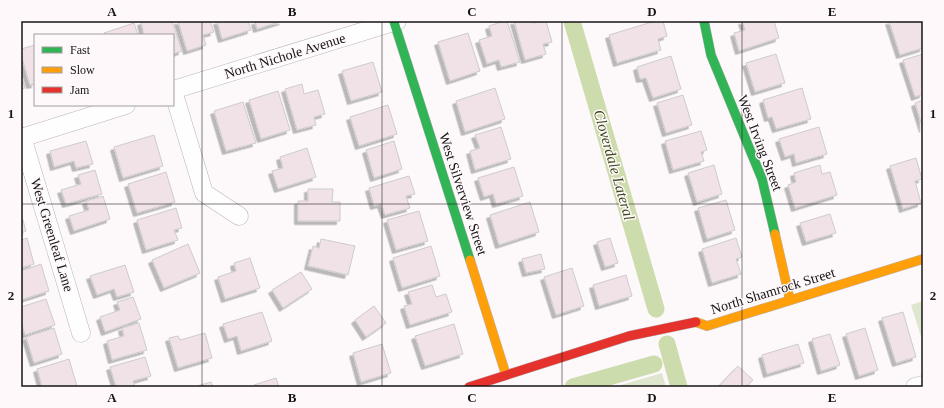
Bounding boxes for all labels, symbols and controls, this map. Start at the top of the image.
text: A [107,4,117,19]
text: B [288,4,297,19]
text: C [467,4,477,19]
text: D [647,4,657,19]
text: E [828,4,836,19]
street label: North Nichole Avenue [223,30,347,82]
legend [34,34,174,106]
text: Fast [70,43,91,57]
text: Slow [70,63,95,77]
text: Jam [70,83,90,97]
street label: West Irving Street [735,93,785,193]
text: 1 [8,106,14,121]
text: 1 [930,106,936,121]
water label: Cloverdale Lateral [591,108,637,222]
street label: West Silverview Street [436,131,490,257]
street label: West Greenleaf Lane [28,176,76,294]
street label: North Shamrock Street [709,265,837,317]
text: 2 [8,288,14,303]
text: 2 [930,288,936,303]
text: A [107,390,117,405]
text: B [288,390,297,405]
text: C [467,390,477,405]
text: D [647,390,657,405]
text: E [828,390,836,405]

